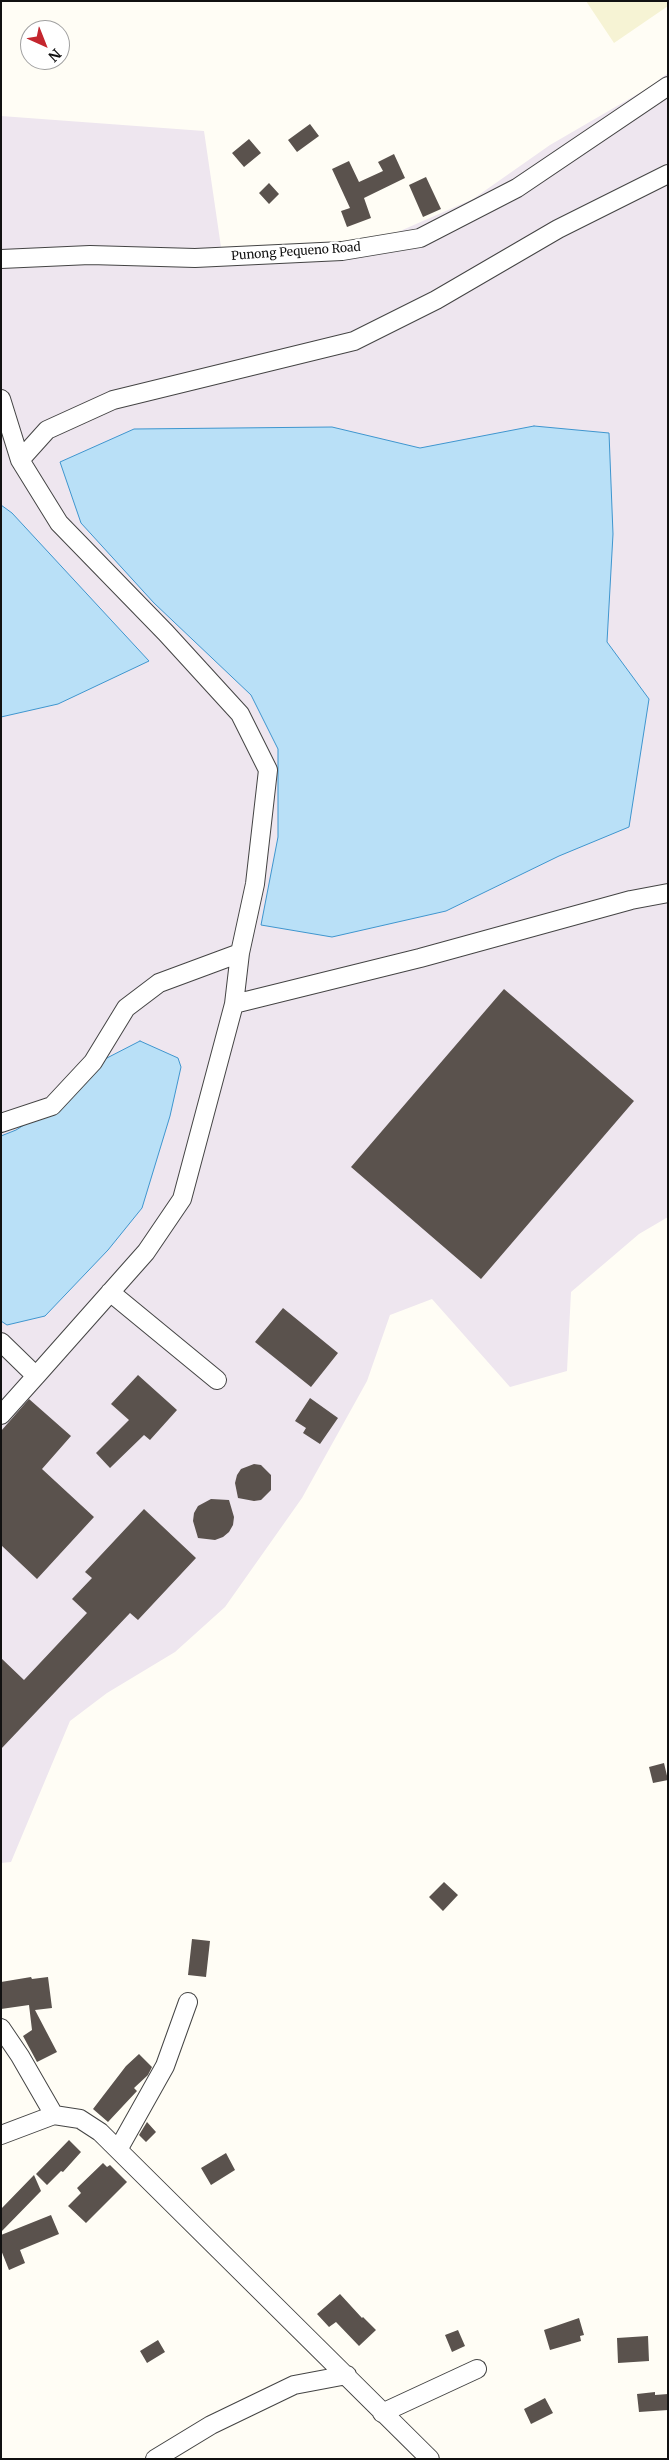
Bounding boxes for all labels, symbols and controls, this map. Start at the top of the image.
north arrow [20,20,70,70]
text: N [44,45,65,65]
street label: Punong Pequeno Road [231,240,361,264]

